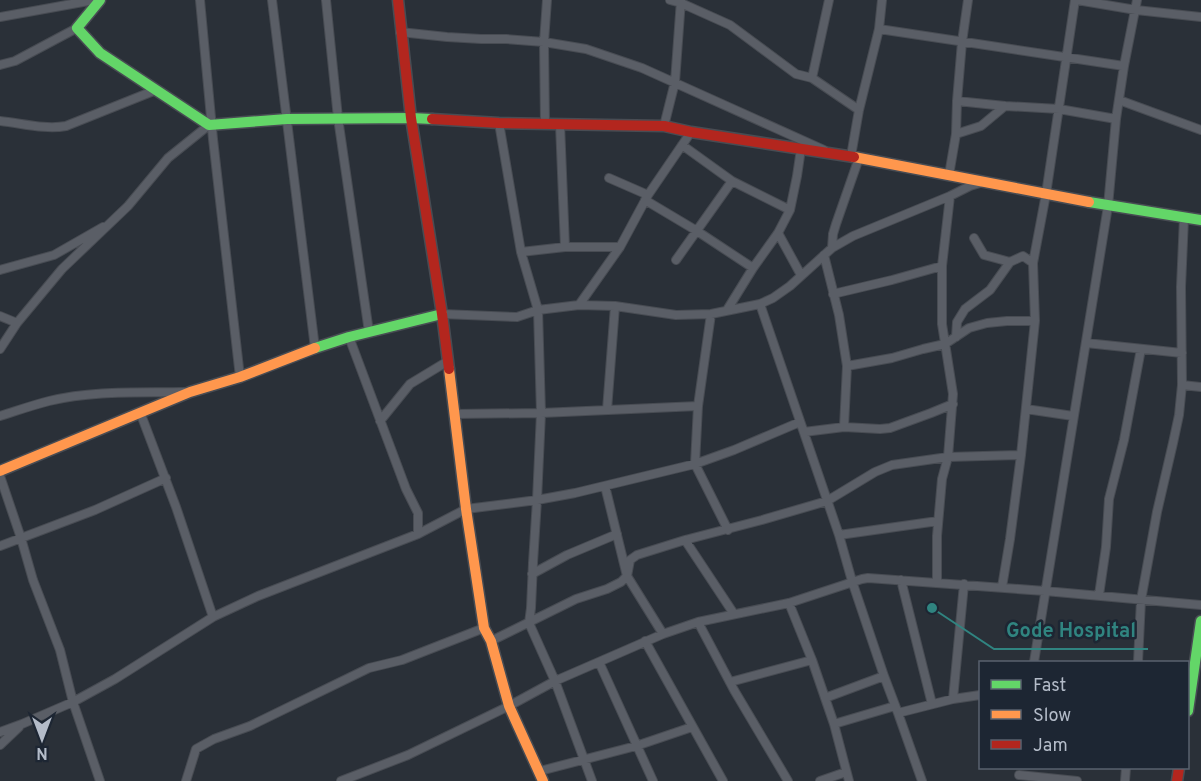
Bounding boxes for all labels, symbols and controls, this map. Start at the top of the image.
callout: Gode Hospital [994,611,1148,649]
text: Gode Hospital [1006,619,1136,645]
legend [979,661,1189,769]
text: Fast [1033,675,1066,698]
text: Slow [1033,705,1071,728]
north arrow [12,709,72,769]
text: Jam [1033,735,1068,758]
text: N [36,742,48,762]

